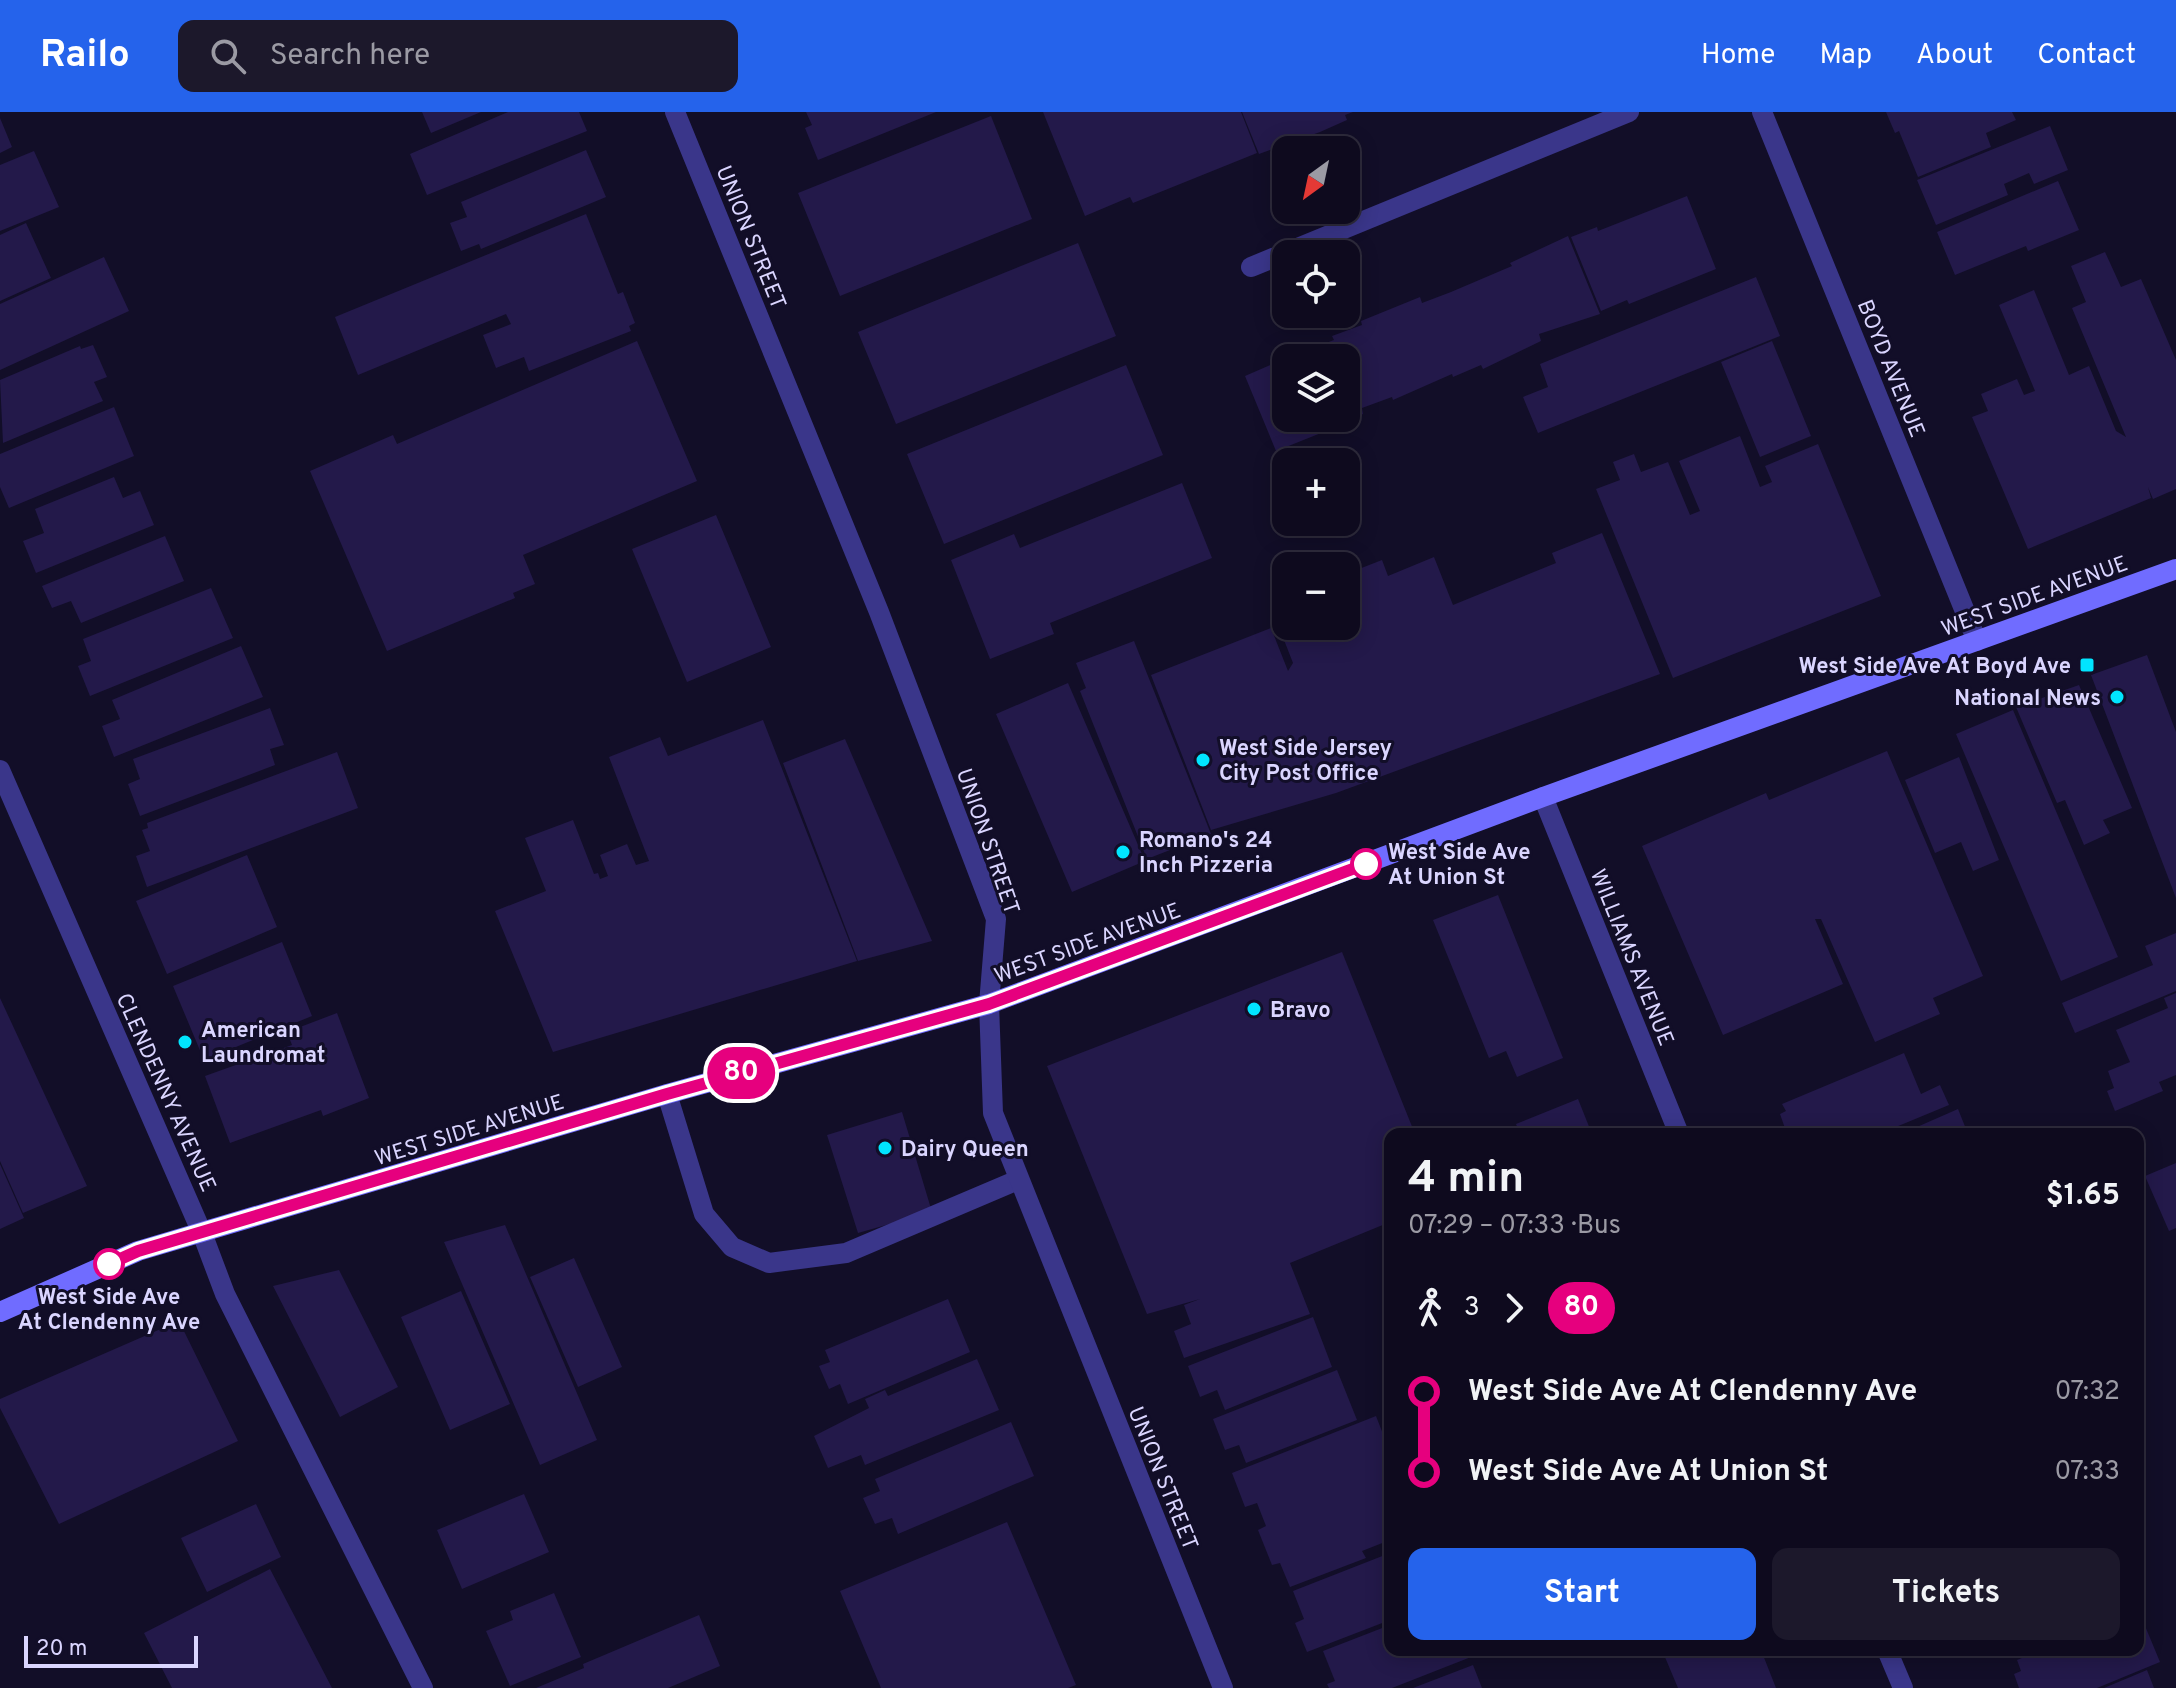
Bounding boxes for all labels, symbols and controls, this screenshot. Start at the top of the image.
search box [178,20,738,92]
text: Railo [40,32,130,81]
icon: search [206,34,250,78]
text: Search here [270,38,430,75]
text: Home [1701,38,1775,74]
text: Map [1819,38,1872,74]
text: About [1916,38,1993,74]
text: Contact [2037,38,2136,74]
north arrow [1272,136,1360,224]
map controls [1272,136,1360,640]
street label: UNION STREET [709,162,791,314]
button: locate [1272,240,1360,328]
street label: BOYD AVENUE [1850,296,1930,442]
button: layers [1272,344,1360,432]
button: + [1272,448,1360,536]
street label: WEST SIDE AVENUE [1938,551,2132,644]
button: − [1272,552,1360,640]
place label: West Side Ave At Boyd Ave [1799,654,2071,681]
marker: West Side Ave At Boyd Ave [2078,656,2096,674]
place label: National News [1954,686,2101,713]
marker: National News [2108,688,2126,706]
place label: West Side Jersey City Post Office [1219,736,1392,788]
marker: West Side Jersey City Post Office [1194,751,1212,769]
street label: UNION STREET [949,765,1024,918]
place label: Romano's 24 Inch Pizzeria [1139,828,1273,880]
place label: West Side Ave At Union St [1388,840,1530,892]
marker: Romano's 24 Inch Pizzeria [1114,843,1132,861]
marker: West Side Ave At Union St [1351,849,1381,879]
street label: WILLIAMS AVENUE [1583,866,1678,1050]
street label: WEST SIDE AVENUE [991,898,1185,991]
street label: CLENDENNY AVENUE [109,989,221,1197]
place label: Bravo [1270,998,1331,1025]
marker: Bravo [1245,1000,1263,1018]
place label: American Laundromat [201,1018,325,1070]
marker: American Laundromat [176,1033,194,1051]
line badge: 80 [705,1047,777,1099]
text: 80 [723,1055,759,1091]
street label: WEST SIDE AVENUE [372,1090,568,1173]
place label: Dairy Queen [901,1137,1029,1164]
marker: Dairy Queen [876,1139,894,1157]
text: 4 min [1408,1152,1524,1208]
text: $1.65 [2046,1178,2120,1215]
text: 07:29 – 07:33 · Bus [1408,1210,1621,1243]
marker: West Side Ave At Clendenny Ave [94,1249,124,1279]
place label: West Side Ave At Clendenny Ave [18,1285,200,1337]
icon: walk [1408,1286,1452,1330]
icon: forward [1492,1286,1536,1330]
text: 80 [1564,1290,1599,1326]
text: 3 [1464,1292,1480,1325]
text: West Side Ave At Clendenny Ave [1468,1374,1917,1411]
text: 07:32 [2055,1376,2120,1409]
street label: UNION STREET [1121,1403,1203,1555]
text: West Side Ave At Union St [1468,1454,1828,1491]
text: 07:33 [2054,1456,2120,1489]
button: Start [1408,1548,1756,1640]
button: Tickets [1772,1548,2120,1640]
scale bar [24,1632,198,1668]
text: 20 m [36,1636,87,1663]

